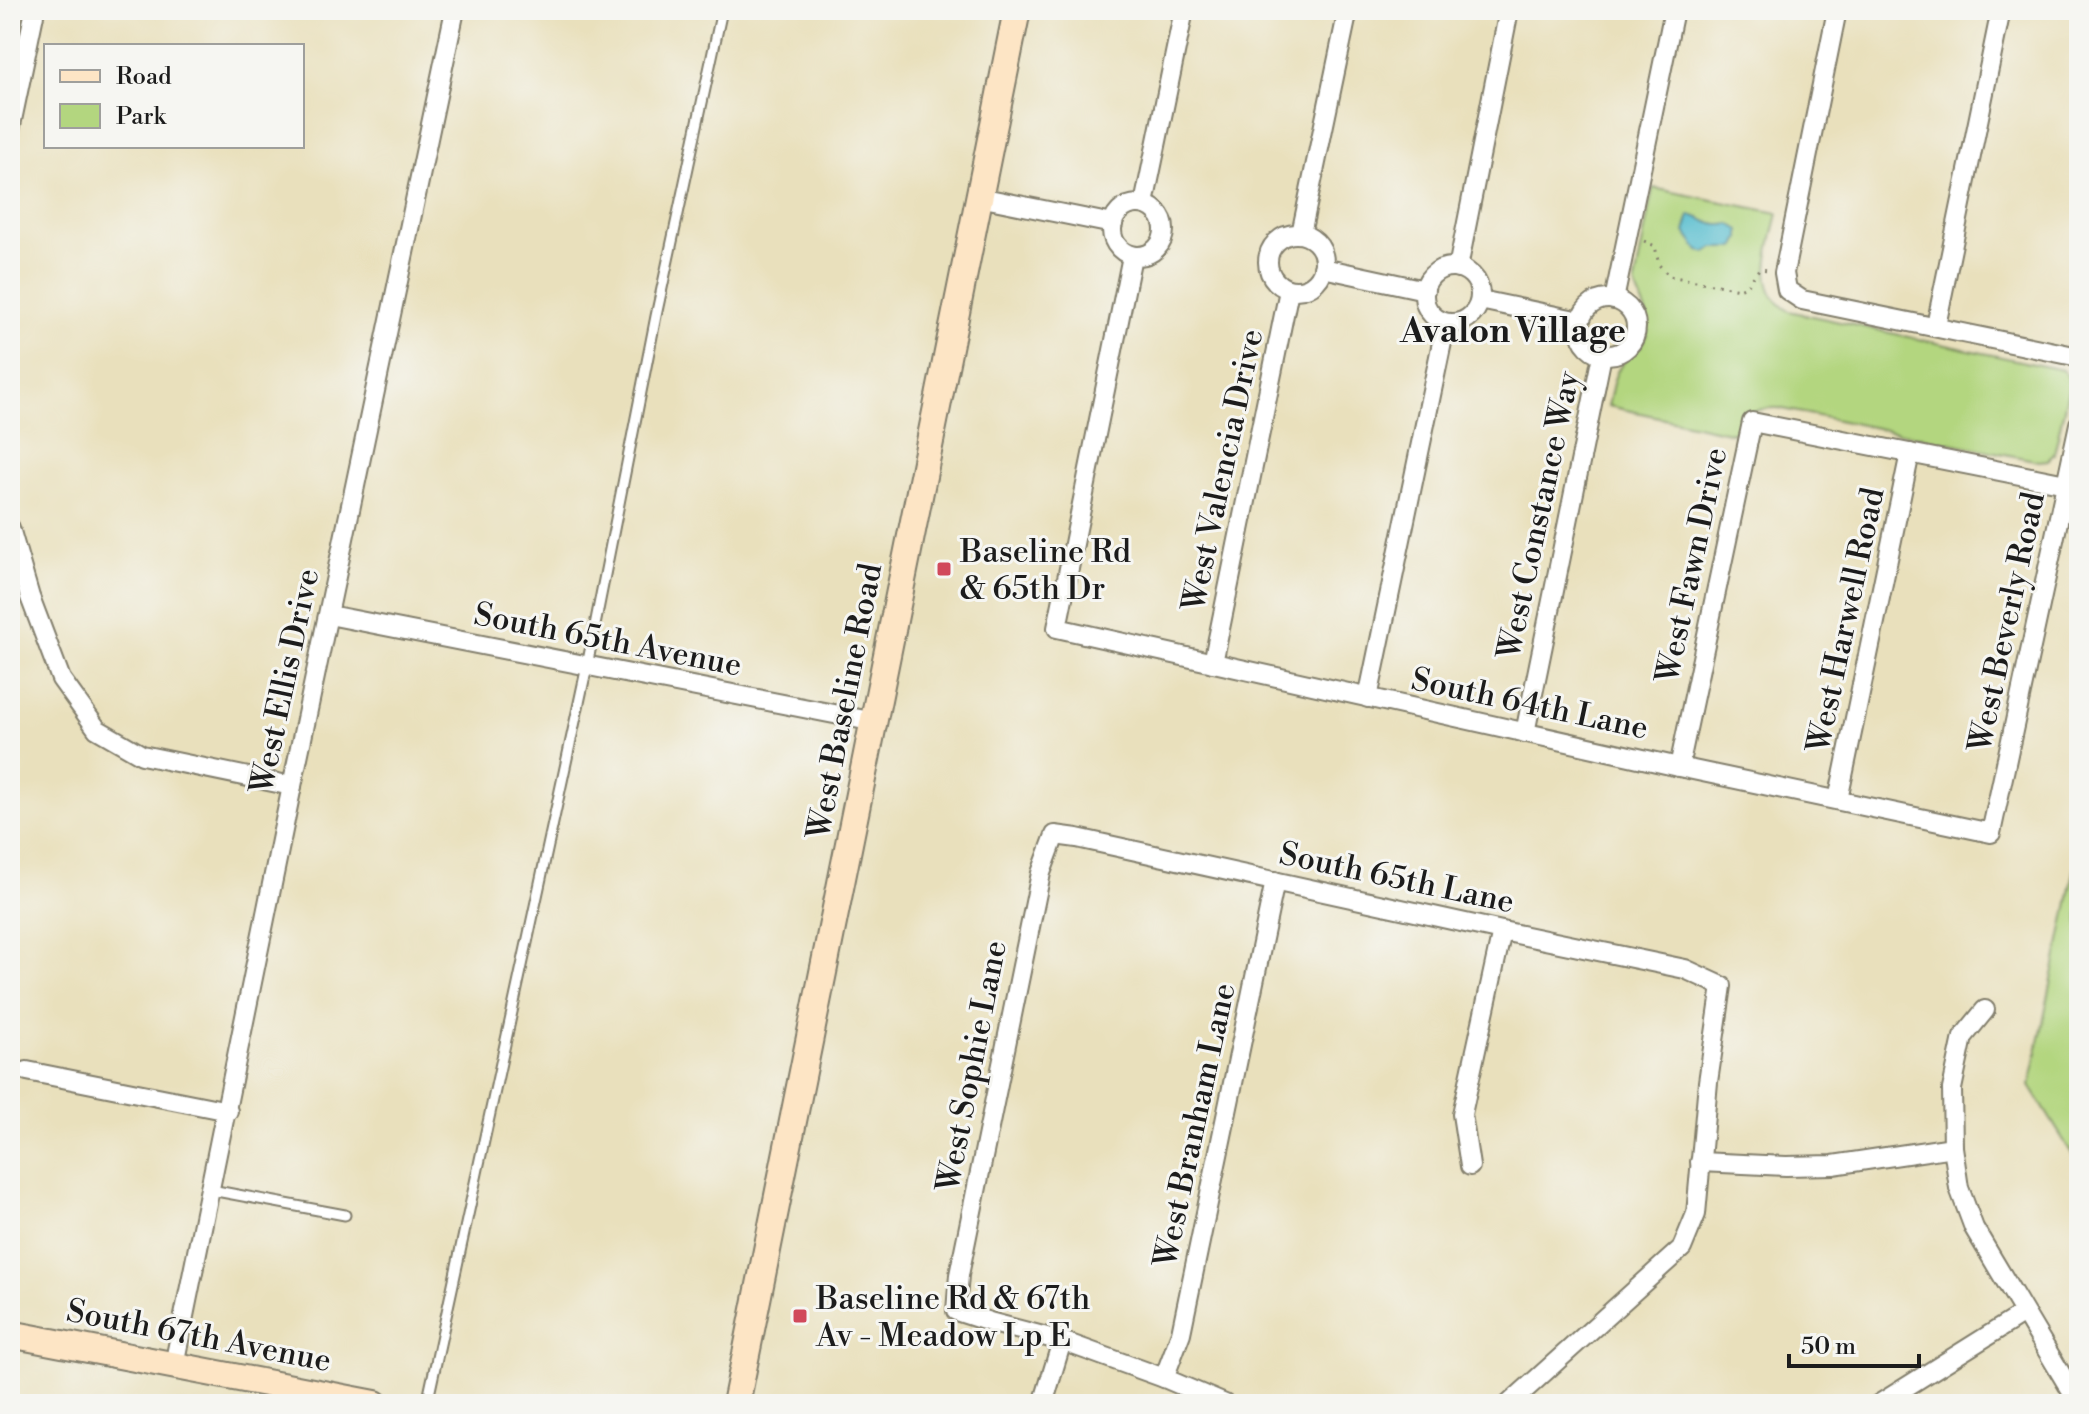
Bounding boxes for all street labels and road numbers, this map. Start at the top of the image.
street label: West Valencia Drive [1173,326,1272,616]
street label: West Constance Way [1489,367,1589,664]
street label: West Fawn Drive [1647,444,1736,687]
street label: West Harwell Road [1798,484,1894,757]
street label: West Beverly Road [1960,489,2054,757]
street label: West Baseline Road [798,560,891,844]
street label: West Ellis Drive [241,565,328,798]
street label: South 65th Avenue [471,594,745,686]
street label: South 64th Lane [1408,659,1652,749]
street label: South 65th Lane [1276,834,1518,922]
street label: West Sophie Lane [928,937,1016,1196]
street label: West Branham Lane [1145,980,1245,1272]
street label: South 67th Avenue [63,1291,335,1381]

